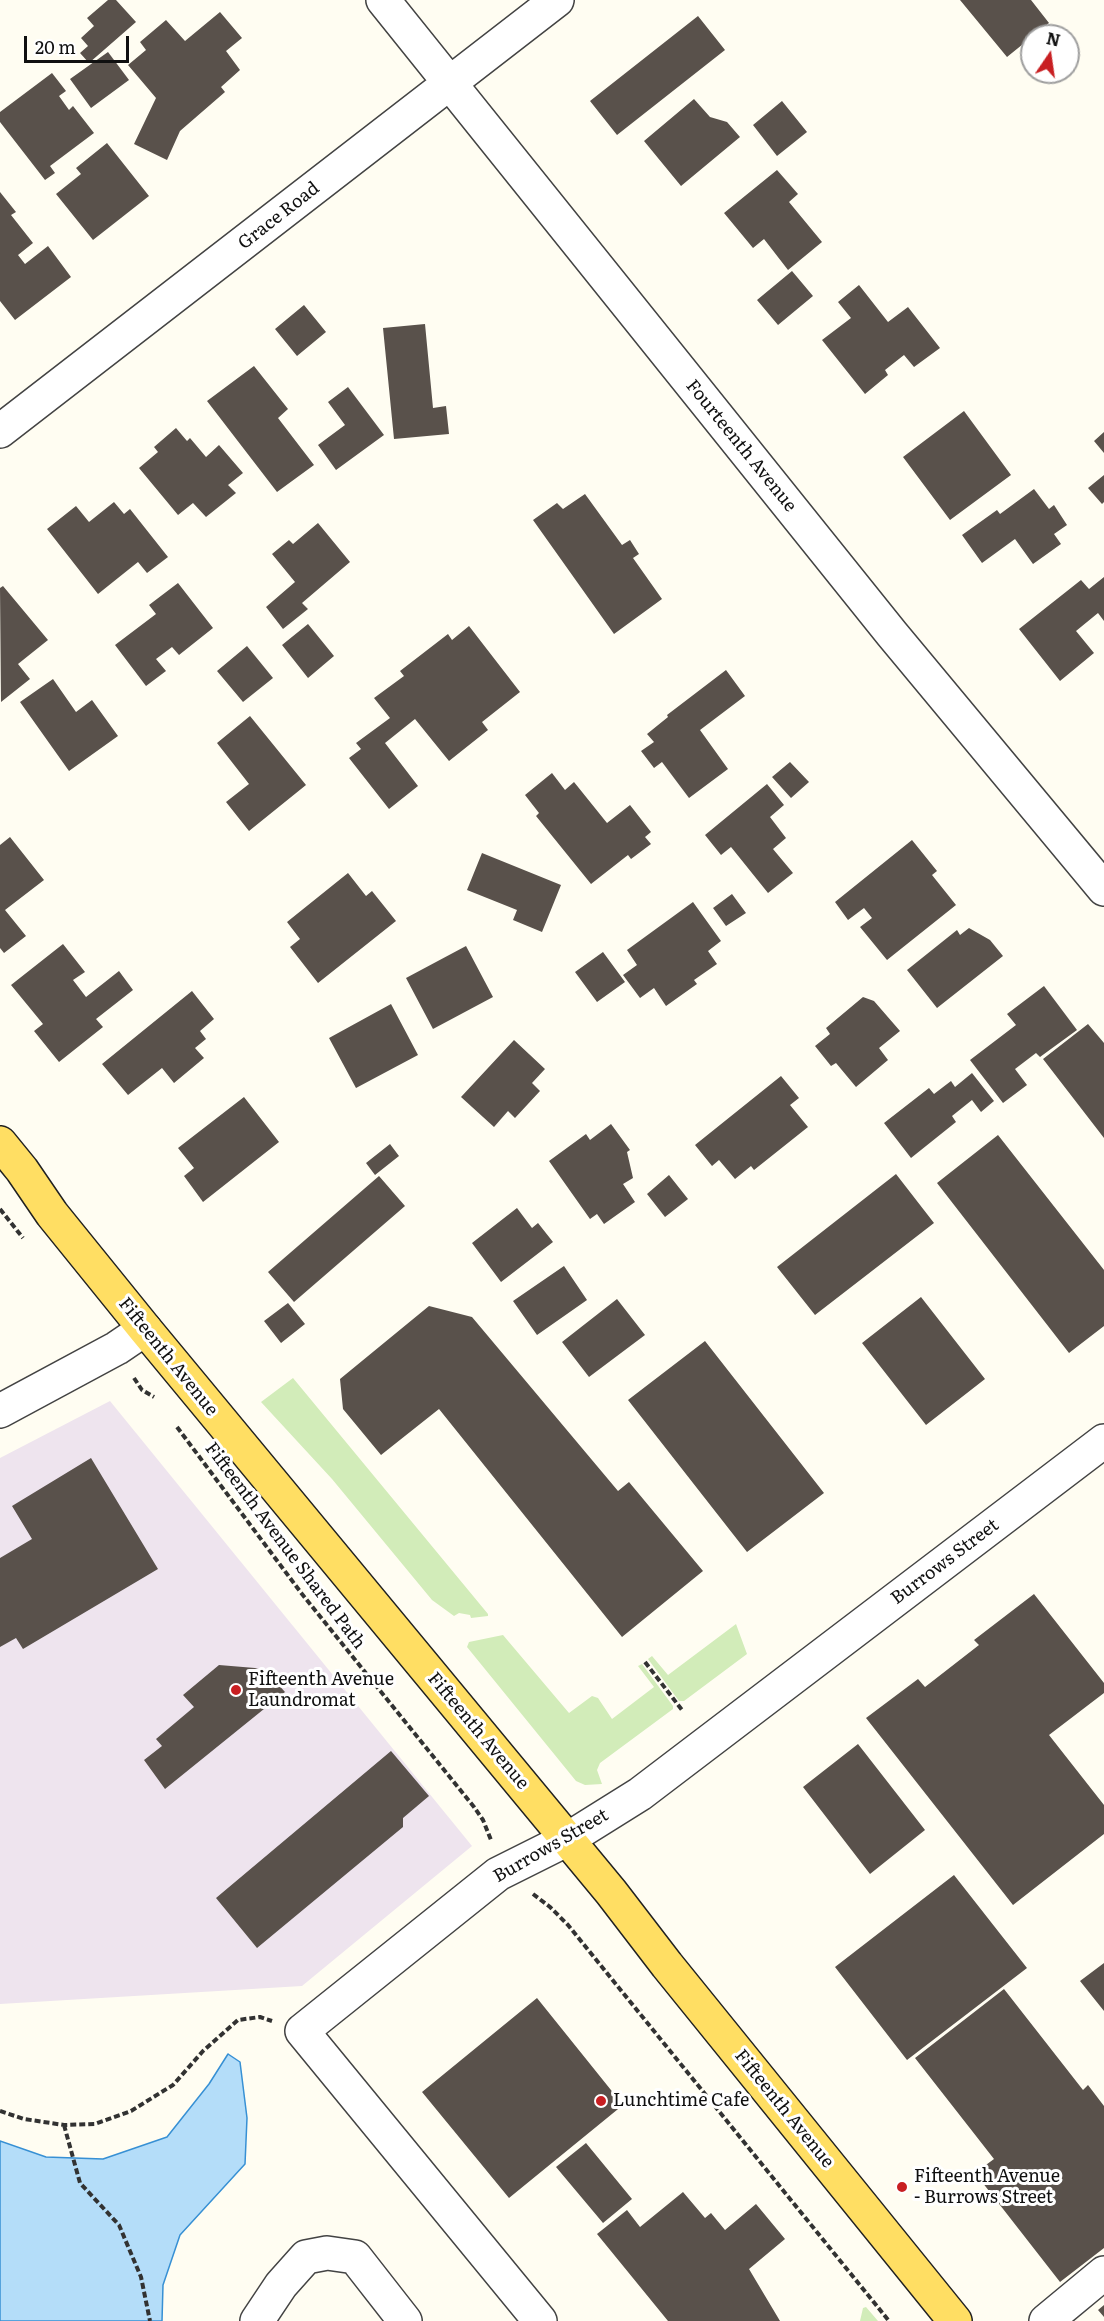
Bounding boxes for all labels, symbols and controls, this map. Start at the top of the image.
scale bar [27,24,132,62]
north arrow [1020,24,1080,84]
text: N [1044,25,1063,52]
text: 20 m [35,33,76,60]
street label: Grace Road [234,178,324,254]
street label: Fourteenth Avenue [681,376,801,516]
street label: Fifteenth Avenue [114,1293,222,1421]
street label: Fifteenth Avenue Shared Path [200,1438,370,1654]
street label: Burrows Street [887,1515,1003,1609]
street label: Fifteenth Avenue [423,1668,533,1794]
place label: Fifteenth Avenue Laundromat [248,1669,394,1712]
marker: Fifteenth Avenue Laundromat [229,1683,243,1697]
street label: Burrows Street [490,1804,612,1888]
street label: Fifteenth Avenue [730,2045,838,2173]
place label: Lunchtime Cafe [613,2090,749,2112]
marker: Lunchtime Cafe [594,2094,608,2108]
place label: Fifteenth Avenue - Burrows Street [914,2166,1060,2208]
marker: Fifteenth Avenue - Burrows Street [895,2180,909,2194]

